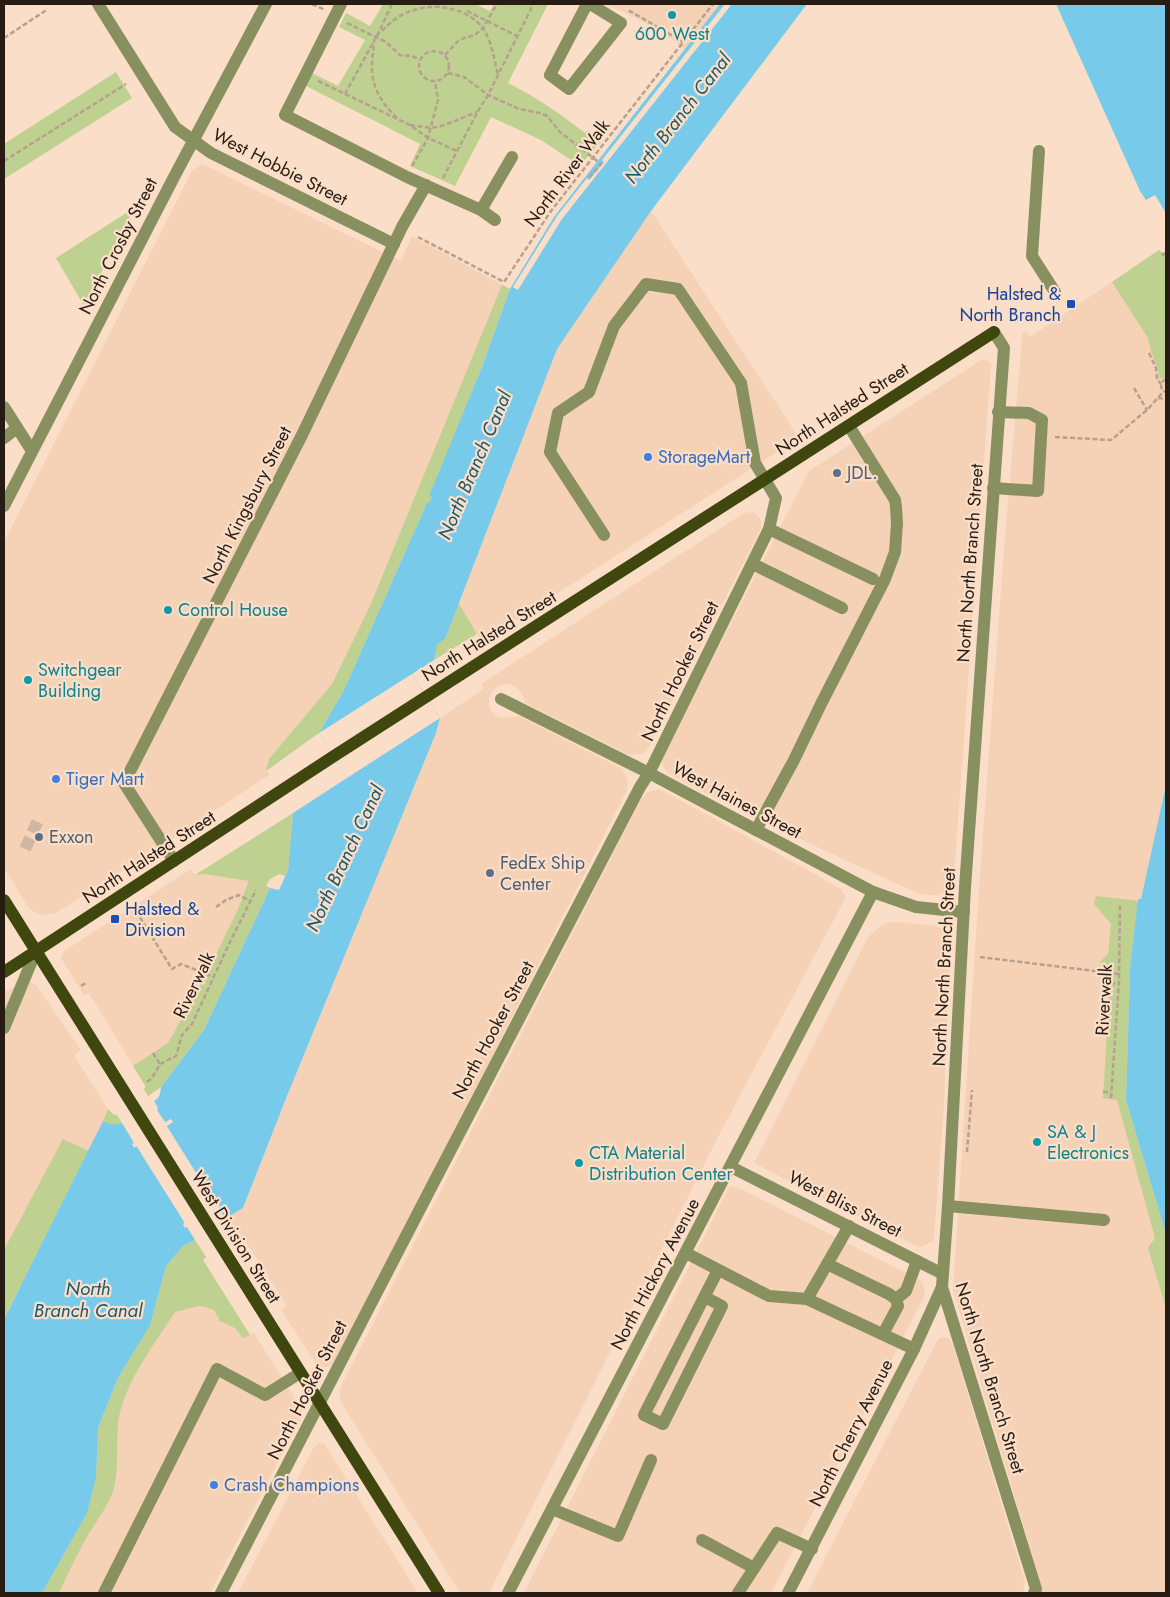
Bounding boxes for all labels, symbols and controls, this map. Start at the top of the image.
marker: 600 West [666,9,678,21]
place label: 600 West [635,21,710,47]
water label: North Branch Canal [618,47,737,189]
street label: North River Walk [518,114,616,232]
street label: West Hobbie Street [208,122,353,213]
street label: North Crosby Street [72,172,164,319]
place label: Halsted & North Branch [959,281,1061,328]
marker: Halsted & North Branch [1065,298,1077,310]
street label: North Halsted Street [770,356,914,462]
water label: North Branch Canal [431,386,518,544]
street label: North Kingsbury Street [196,421,298,588]
place label: StorageMart [658,444,751,470]
marker: StorageMart [642,451,654,463]
place label: JDL. [845,460,878,486]
street label: North North Branch Street [950,462,990,663]
marker: JDL. [831,467,843,479]
street label: North Halsted Street [417,584,562,688]
street label: North Hooker Street [635,596,726,745]
place label: Control House [178,597,288,623]
marker: Control House [162,604,174,616]
place label: Switchgear Building [38,657,122,704]
marker: Switchgear Building [22,674,34,686]
street label: West Haines Street [668,755,807,845]
place label: Tiger Mart [66,766,145,792]
marker: Tiger Mart [50,773,62,785]
water label: North Branch Canal [299,780,391,936]
street label: North Halsted Street [77,804,221,910]
place label: Exxon [49,824,94,850]
marker: Exxon [33,831,45,843]
place label: FedEx Ship Center [500,850,585,897]
street label: North North Branch Street [926,866,962,1067]
marker: FedEx Ship Center [484,867,496,879]
place label: Halsted & Division [125,896,199,943]
marker: Halsted & Division [109,913,121,925]
street label: Riverwalk [167,947,221,1023]
street label: North Hooker Street [446,956,541,1104]
street label: Riverwalk [1089,964,1119,1036]
place label: SA & J Electronics [1047,1119,1129,1166]
marker: SA & J Electronics [1031,1136,1043,1148]
place label: CTA Material Distribution Center [589,1140,733,1187]
marker: CTA Material Distribution Center [573,1157,585,1169]
street label: West Bliss Street [784,1164,907,1244]
street label: West Division Street [185,1166,288,1309]
street label: North Hickory Avenue [604,1193,706,1355]
water label: North Branch Canal [34,1275,143,1324]
street label: North North Branch Street [948,1279,1032,1478]
street label: North Hooker Street [261,1315,354,1464]
street label: North Cherry Avenue [803,1355,899,1511]
place label: Crash Champions [224,1472,359,1498]
marker: Crash Champions [208,1479,220,1491]

